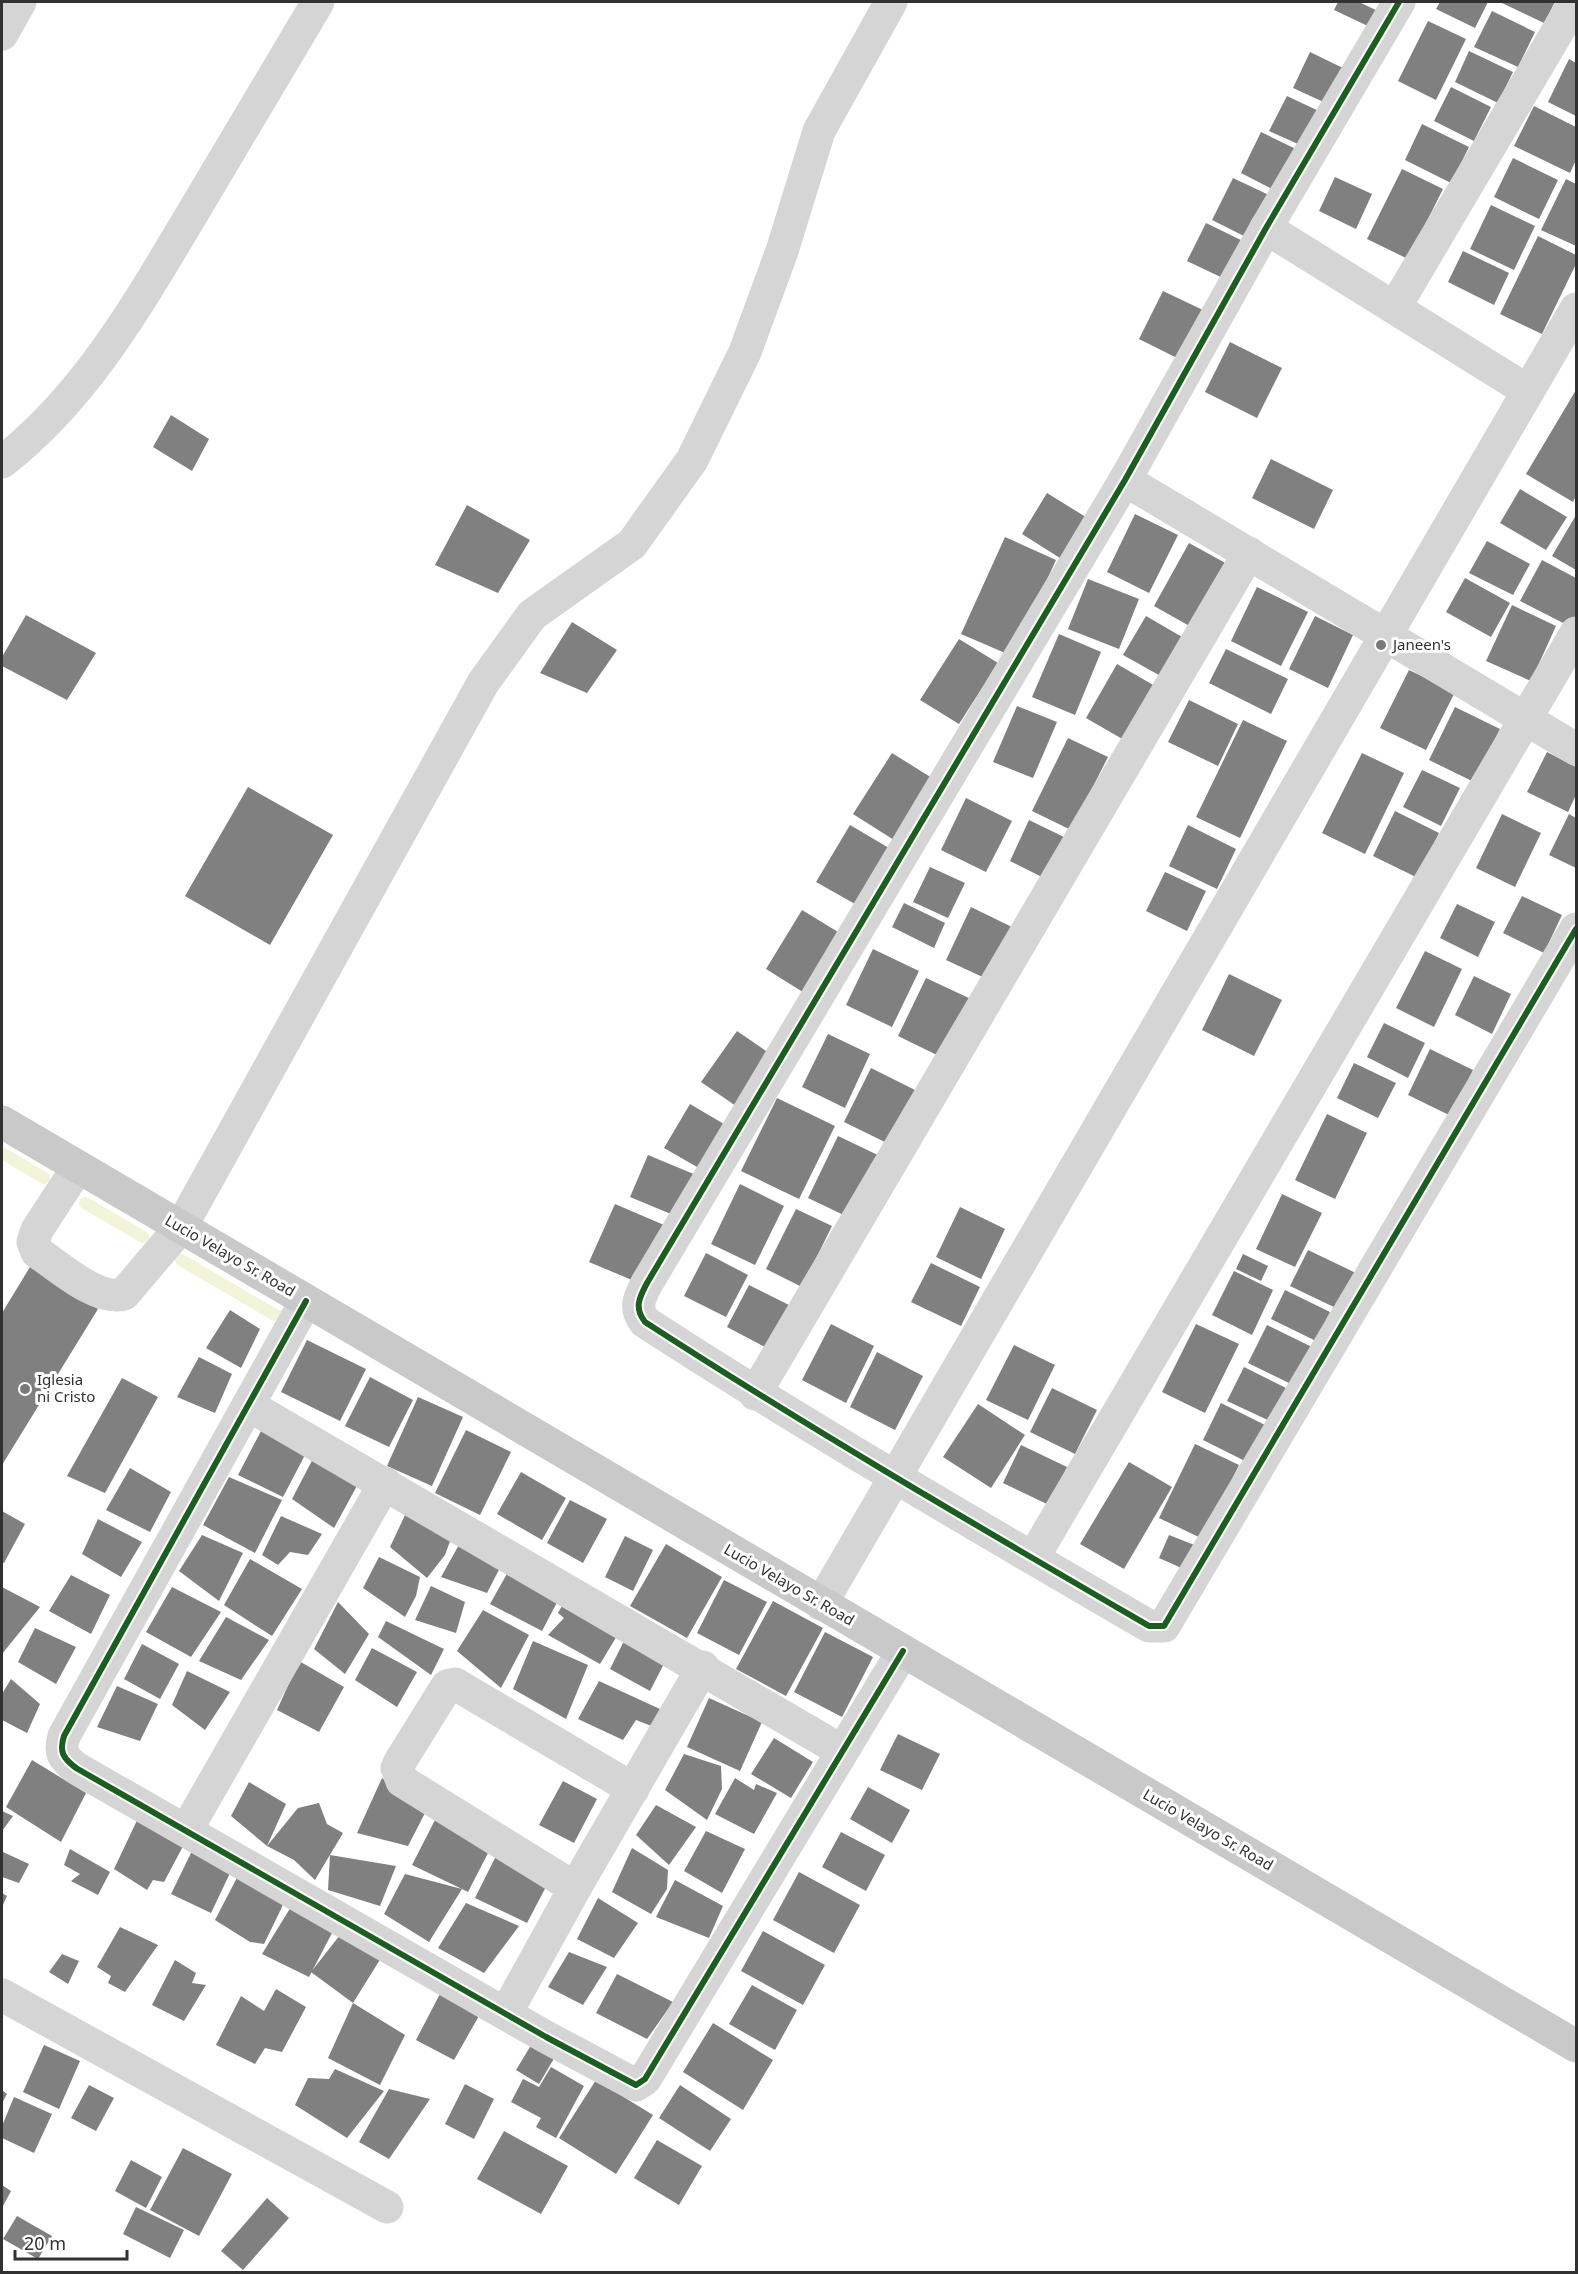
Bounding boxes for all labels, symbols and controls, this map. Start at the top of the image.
place label: Janeen's [1391,634,1451,654]
marker: Janeen's [1374,638,1388,652]
street label: Lucio Velayo Sr. Road [162,1210,299,1301]
place label: Iglesia ni Cristo [37,1369,95,1406]
marker: Iglesia ni Cristo [18,1382,32,1396]
street label: Lucio Velayo Sr. Road [721,1539,858,1630]
street label: Lucio Velayo Sr. Road [1140,1784,1277,1875]
scale bar [15,2223,128,2261]
text: 20 m [24,2231,66,2255]

